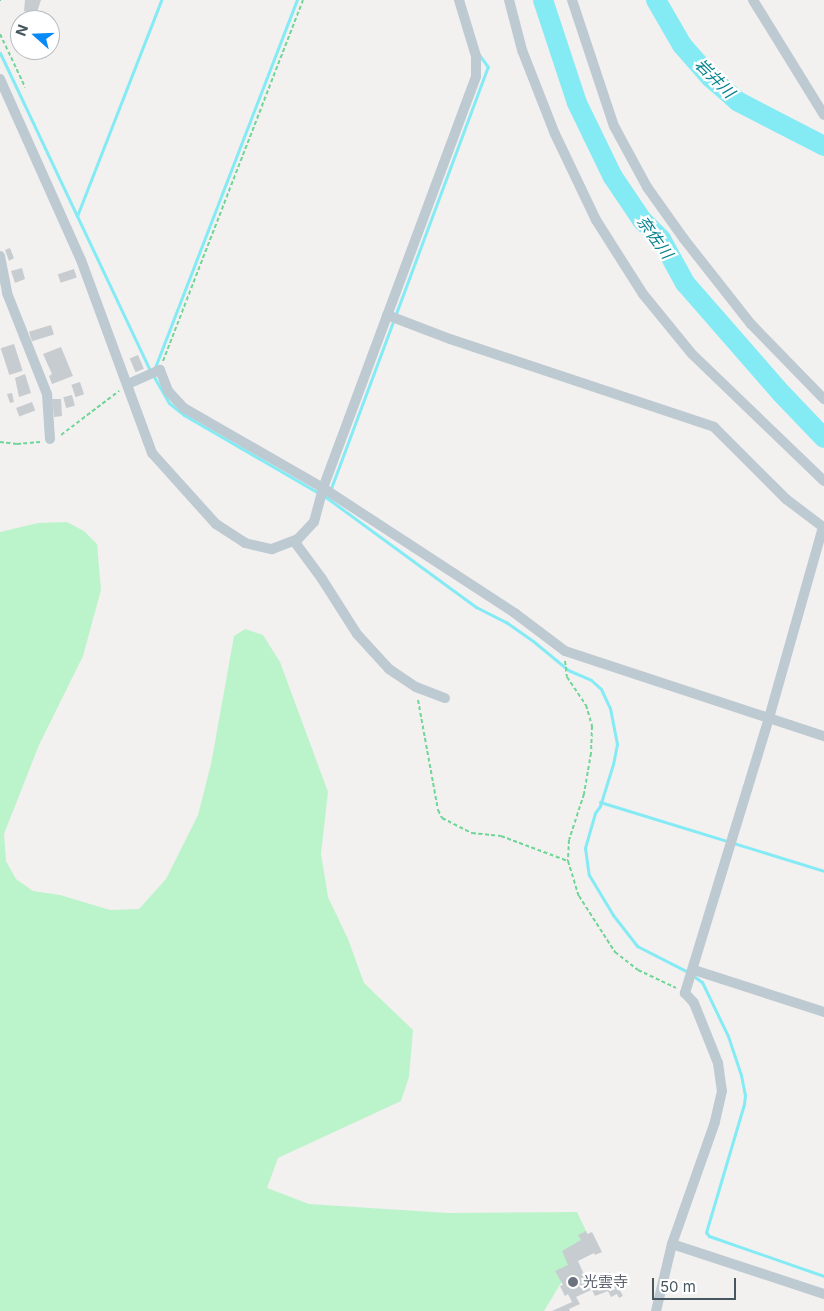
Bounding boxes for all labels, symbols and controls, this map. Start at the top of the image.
north arrow [10,10,60,60]
text: N [12,22,31,38]
water label: 岩井川 [691,54,739,102]
water label: 奈佐川 [633,212,677,262]
scale bar [654,1268,738,1300]
place label: 光雲寺 [583,1273,628,1291]
marker: 光雲寺 [567,1276,579,1288]
text: 50 m [660,1277,696,1296]

